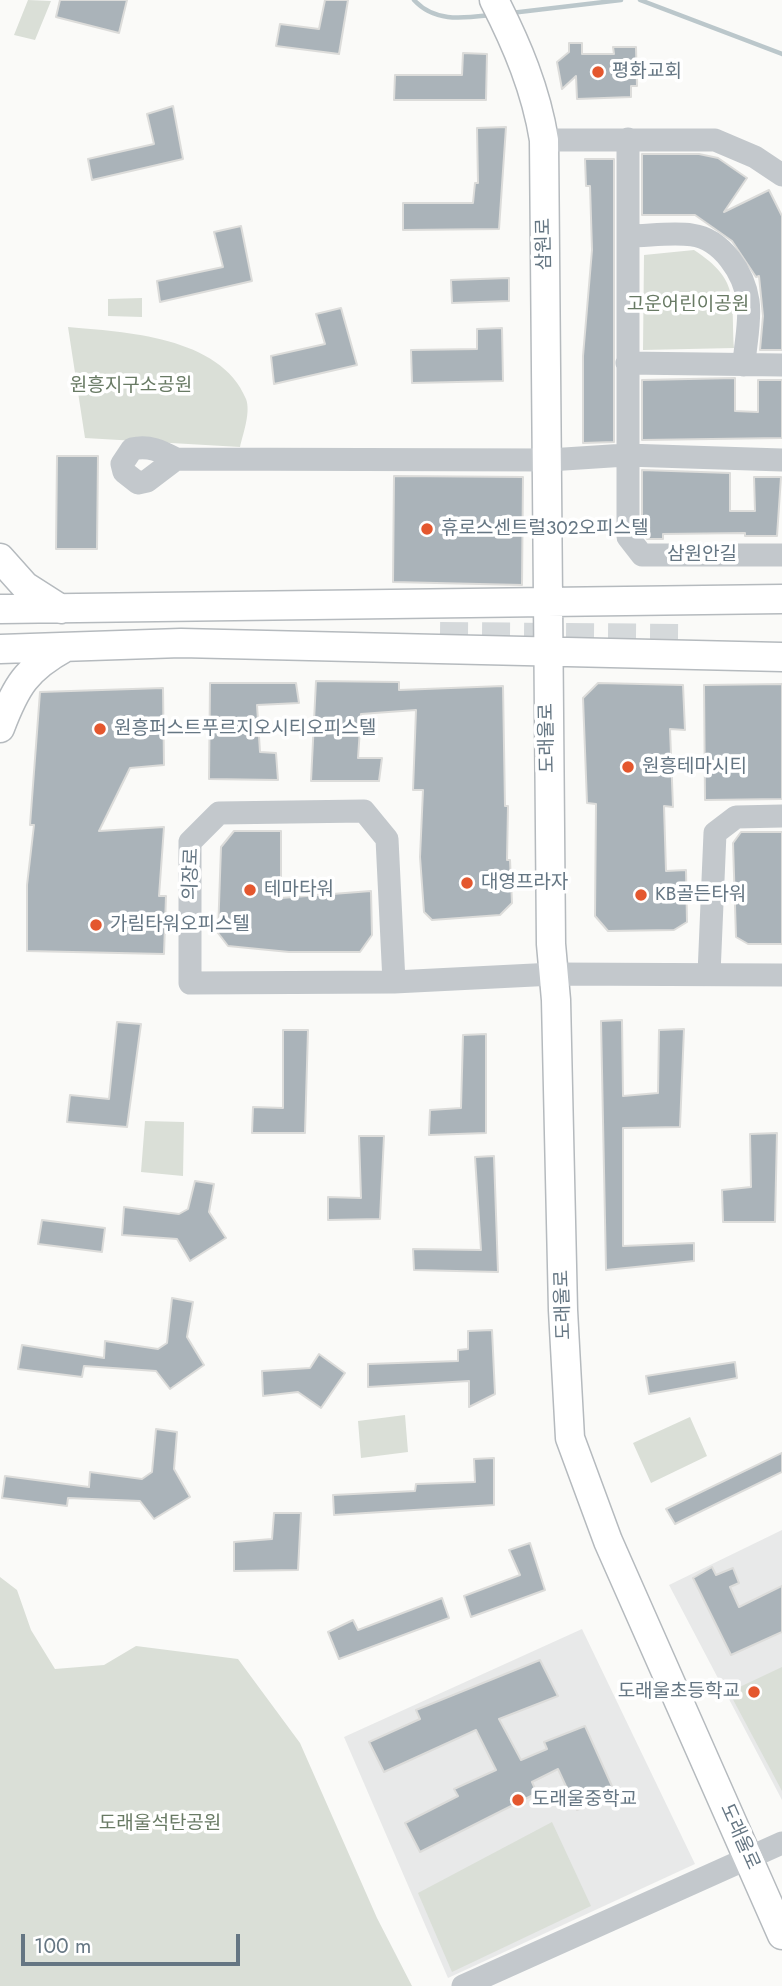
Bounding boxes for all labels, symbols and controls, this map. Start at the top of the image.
place label: 평화교회 [612,61,682,83]
marker: 평화교회 [590,64,606,80]
street label: 삼원로 [533,218,557,270]
park label: 고운어린이공원 [627,294,749,316]
park label: 원흥지구소공원 [70,375,192,397]
place label: 휴로스센트럴302오피스텔 [441,518,648,540]
marker: 휴로스센트럴302오피스텔 [419,521,435,537]
street label: 삼원안길 [667,544,737,566]
street label: 도래울로 [536,703,560,773]
place label: 원흥퍼스트푸르지오시티오피스텔 [114,718,376,740]
marker: 원흥퍼스트푸르지오시티오피스텔 [92,721,108,737]
place label: 원흥테마시티 [642,756,747,778]
marker: 원흥테마시티 [620,759,636,775]
street label: 의장로 [180,847,204,901]
place label: 대영프라자 [481,872,568,894]
marker: 대영프라자 [459,875,475,891]
place label: 테마타워 [264,879,334,901]
marker: 테마타워 [242,882,258,898]
place label: KB골든타워 [655,884,746,906]
marker: KB골든타워 [633,887,649,903]
place label: 가림타워오피스텔 [110,914,250,936]
marker: 가림타워오피스텔 [88,917,104,933]
street label: 도래울로 [551,1270,577,1340]
place label: 도래울초등학교 [618,1681,740,1703]
marker: 도래울초등학교 [746,1684,762,1700]
place label: 도래울중학교 [532,1789,637,1811]
marker: 도래울중학교 [510,1792,526,1808]
street label: 도래울로 [714,1800,764,1874]
park label: 도래울석탄공원 [99,1813,221,1835]
scale bar [24,1920,243,1964]
text: 100 m [34,1931,91,1961]

